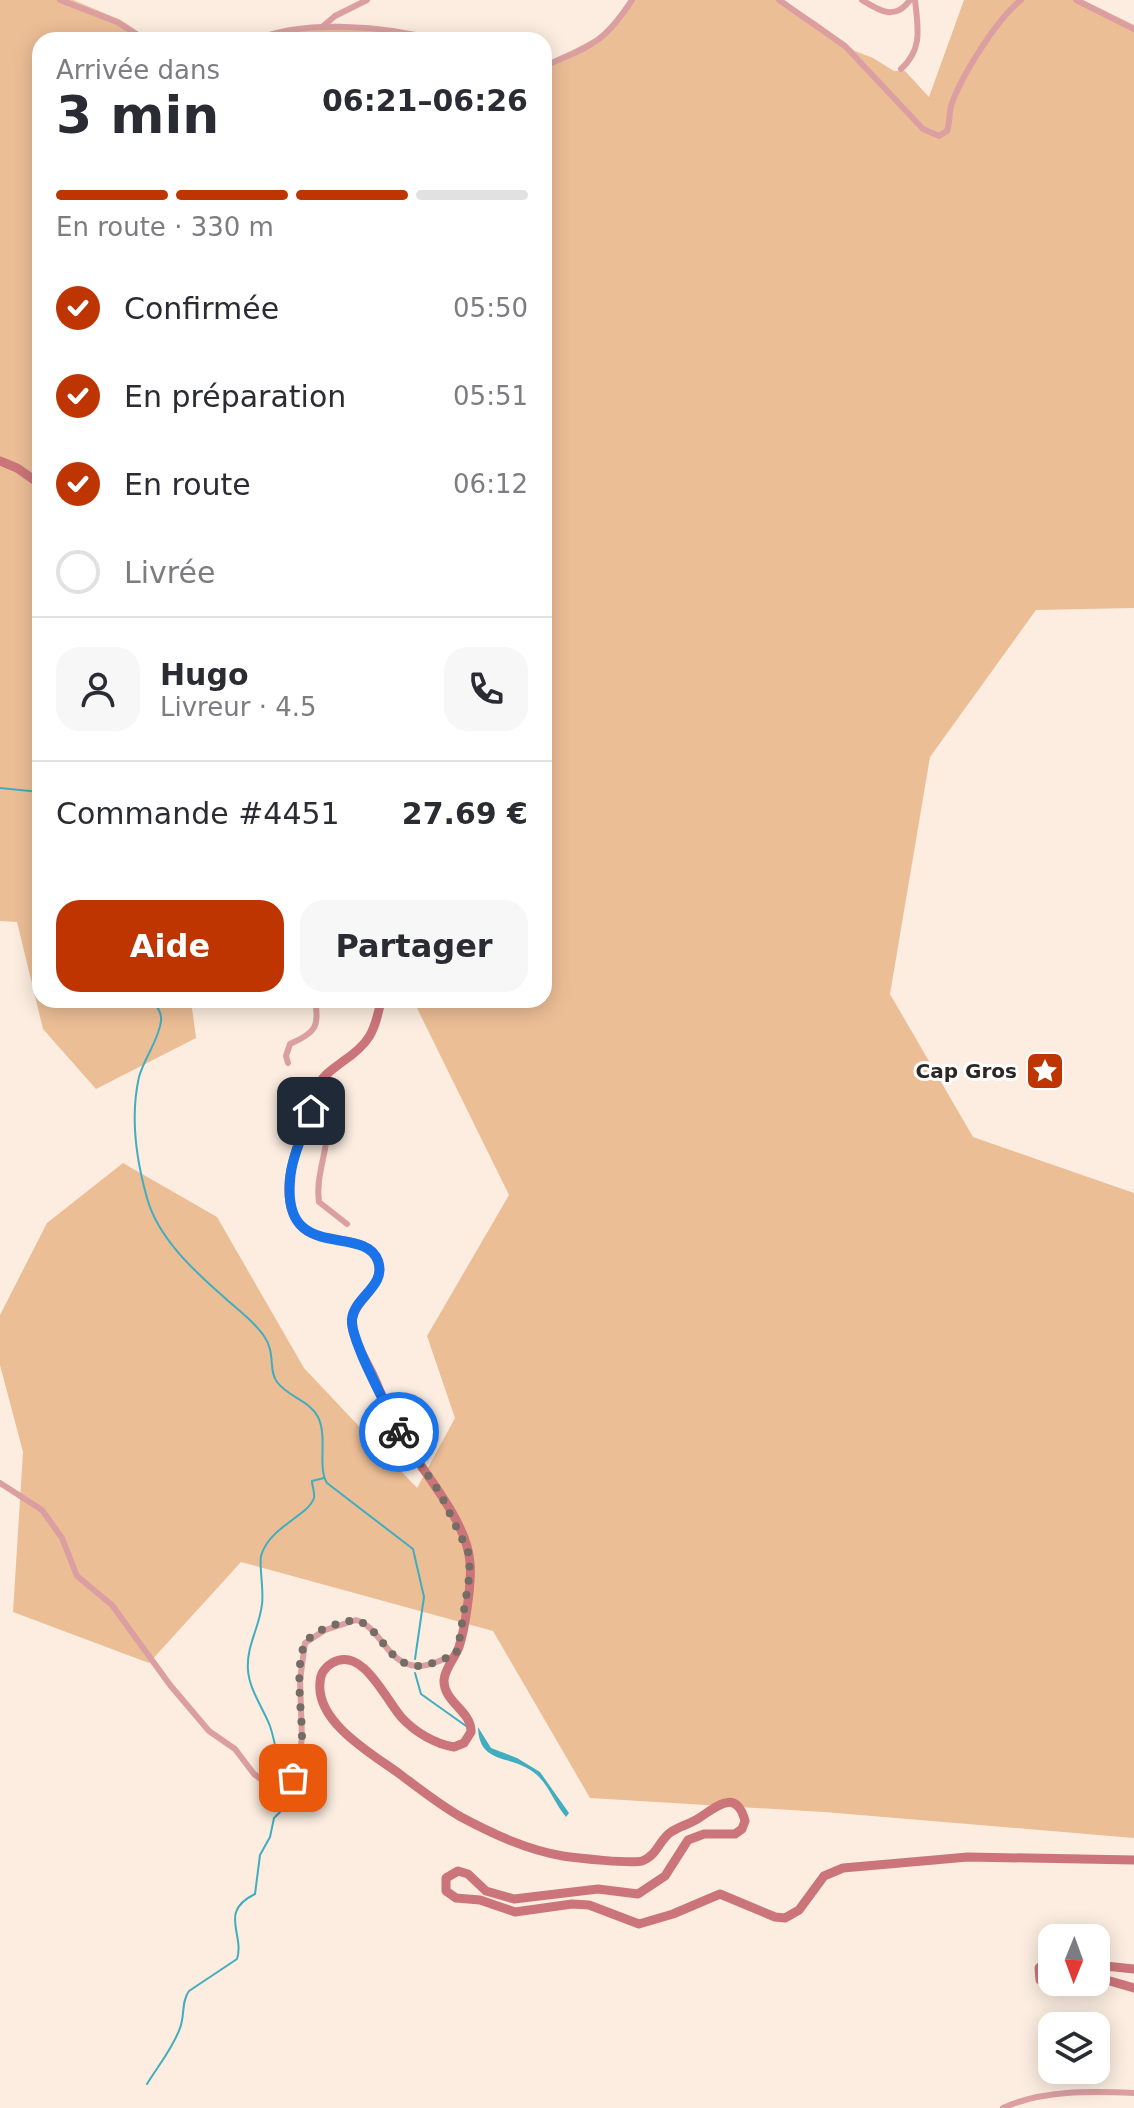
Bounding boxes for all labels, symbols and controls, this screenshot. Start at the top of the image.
text: Arrivée dans [56,55,220,85]
text: 06:21–06:26 [322,83,528,118]
text: 3 min [56,85,219,145]
text: En route · 330 m [56,212,274,242]
icon: check [56,286,100,330]
text: Confirmée [124,291,279,326]
text: 05:50 [453,293,528,323]
icon: check [56,374,100,418]
text: En préparation [124,379,346,414]
text: 05:51 [453,381,528,411]
icon: check [56,462,100,506]
text: En route [124,467,251,502]
text: 06:12 [453,469,528,499]
text: Livrée [124,555,215,590]
button: person [56,647,140,731]
button: phone [444,647,528,731]
text: Hugo [160,657,249,692]
text: Livreur · 4.5 [160,692,317,722]
text: Commande #4451 [56,796,340,831]
text: 27.69 € [402,796,528,831]
button: Aide [56,900,284,992]
button: Partager [300,900,528,992]
place icon: Cap Gros [1024,1050,1066,1092]
place label: Cap Gros [916,1059,1017,1083]
pin [277,1077,345,1145]
icon: home [289,1089,333,1133]
courier [359,1392,439,1472]
icon: bike [377,1410,421,1454]
pin [259,1744,327,1812]
icon: bag [271,1756,315,1800]
north arrow [1038,1924,1110,1996]
map controls [1038,1924,1110,2084]
button: layers [1038,2012,1110,2084]

